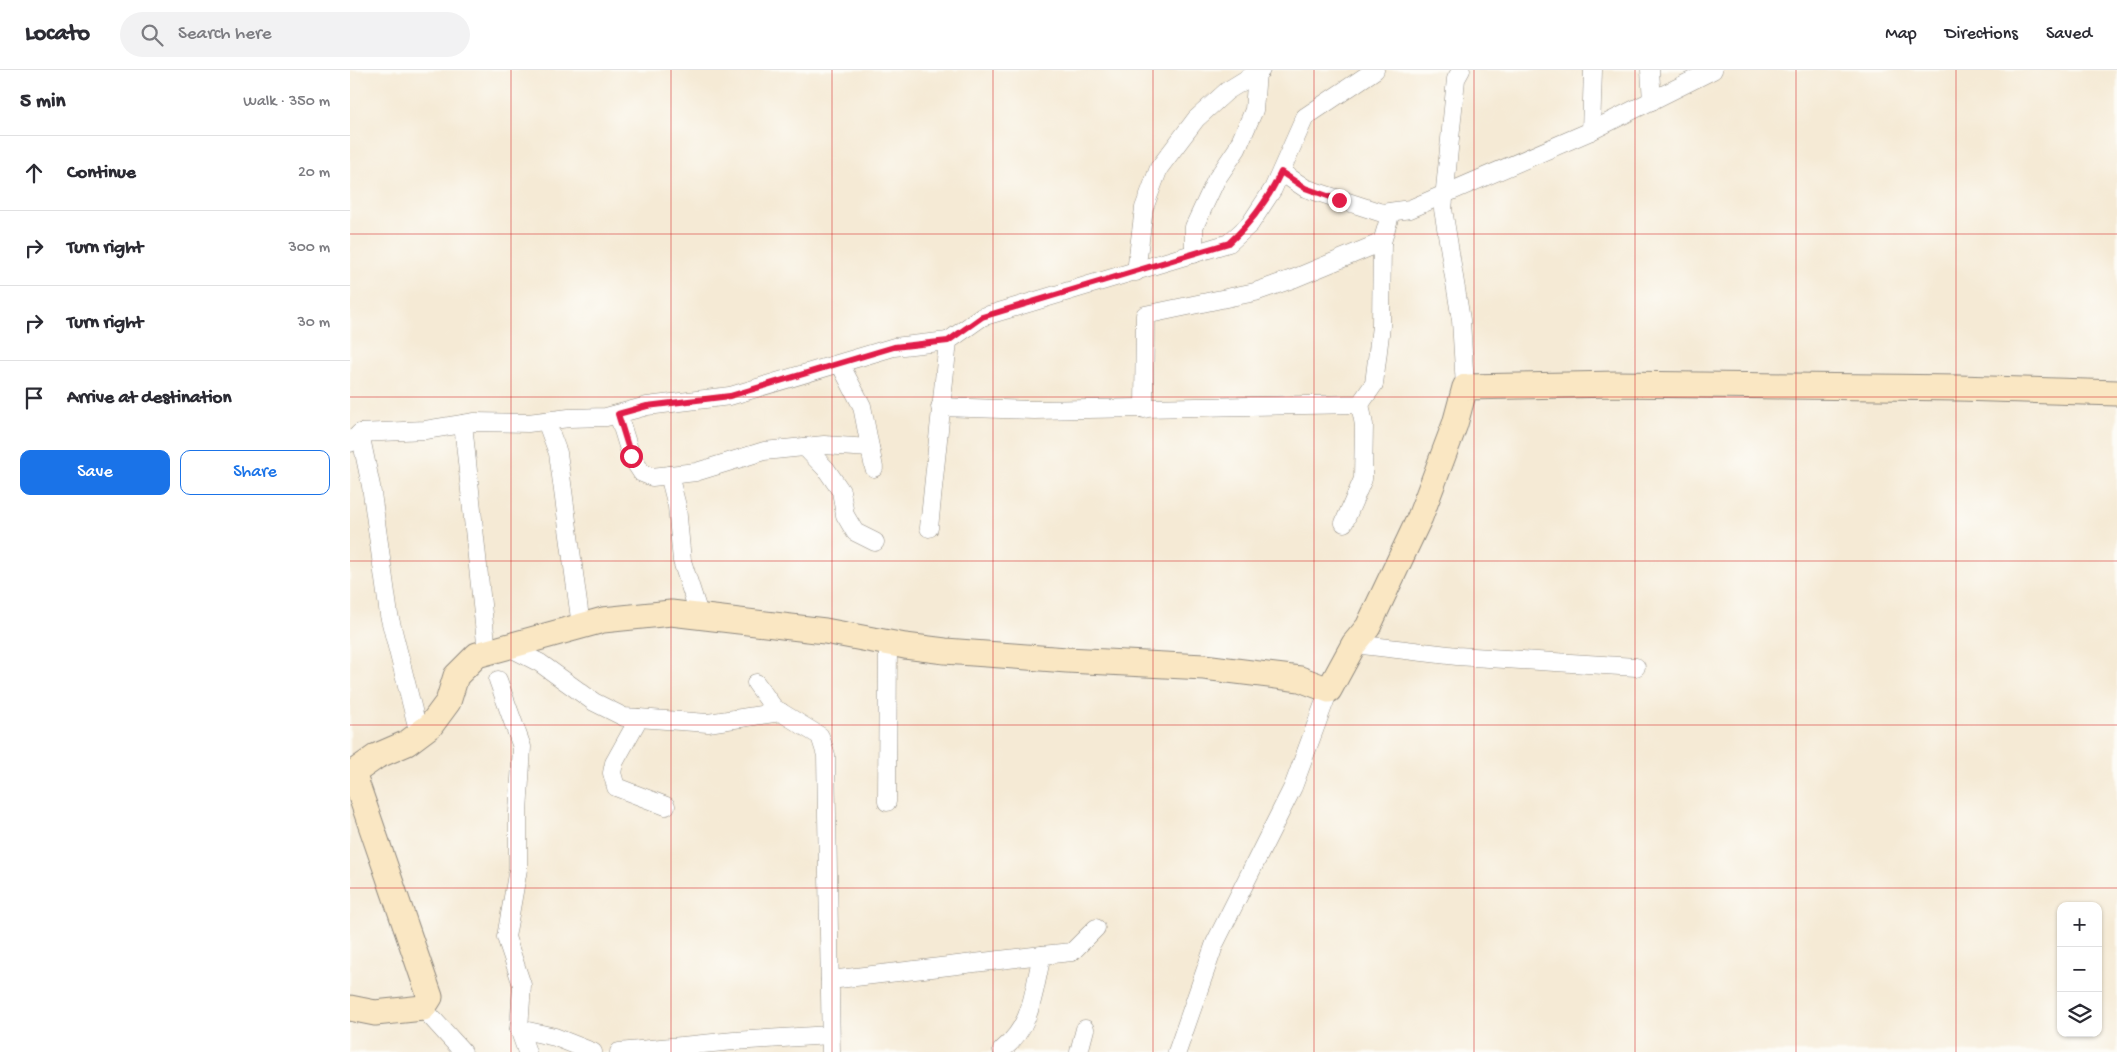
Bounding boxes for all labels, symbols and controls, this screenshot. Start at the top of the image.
search box [120,12,470,57]
text: Locato [25,20,90,49]
icon: search [138,21,166,49]
text: Search here [178,23,272,46]
text: Map [1885,24,1917,45]
text: Directions [1945,24,2018,45]
text: Saved [2046,24,2092,45]
text: 5 min [20,90,65,115]
text: Walk · 350 m [243,93,330,112]
icon: ahead [20,159,48,187]
text: Continue [67,162,136,185]
text: 20 m [298,164,330,183]
route end [1328,189,1351,212]
icon: right [20,234,48,262]
text: Turn right [67,237,143,260]
text: 300 m [288,239,330,258]
icon: right [20,309,48,337]
text: Turn right [67,312,143,335]
text: 30 m [297,314,330,333]
icon: arrive [20,384,48,412]
text: Arrive at destination [67,387,231,410]
route start [620,445,643,468]
button: Save [20,450,170,495]
button: Share [180,450,330,495]
map controls [2057,902,2102,1037]
button: + [2057,902,2102,947]
button: − [2057,947,2102,992]
button: layers [2057,992,2102,1037]

